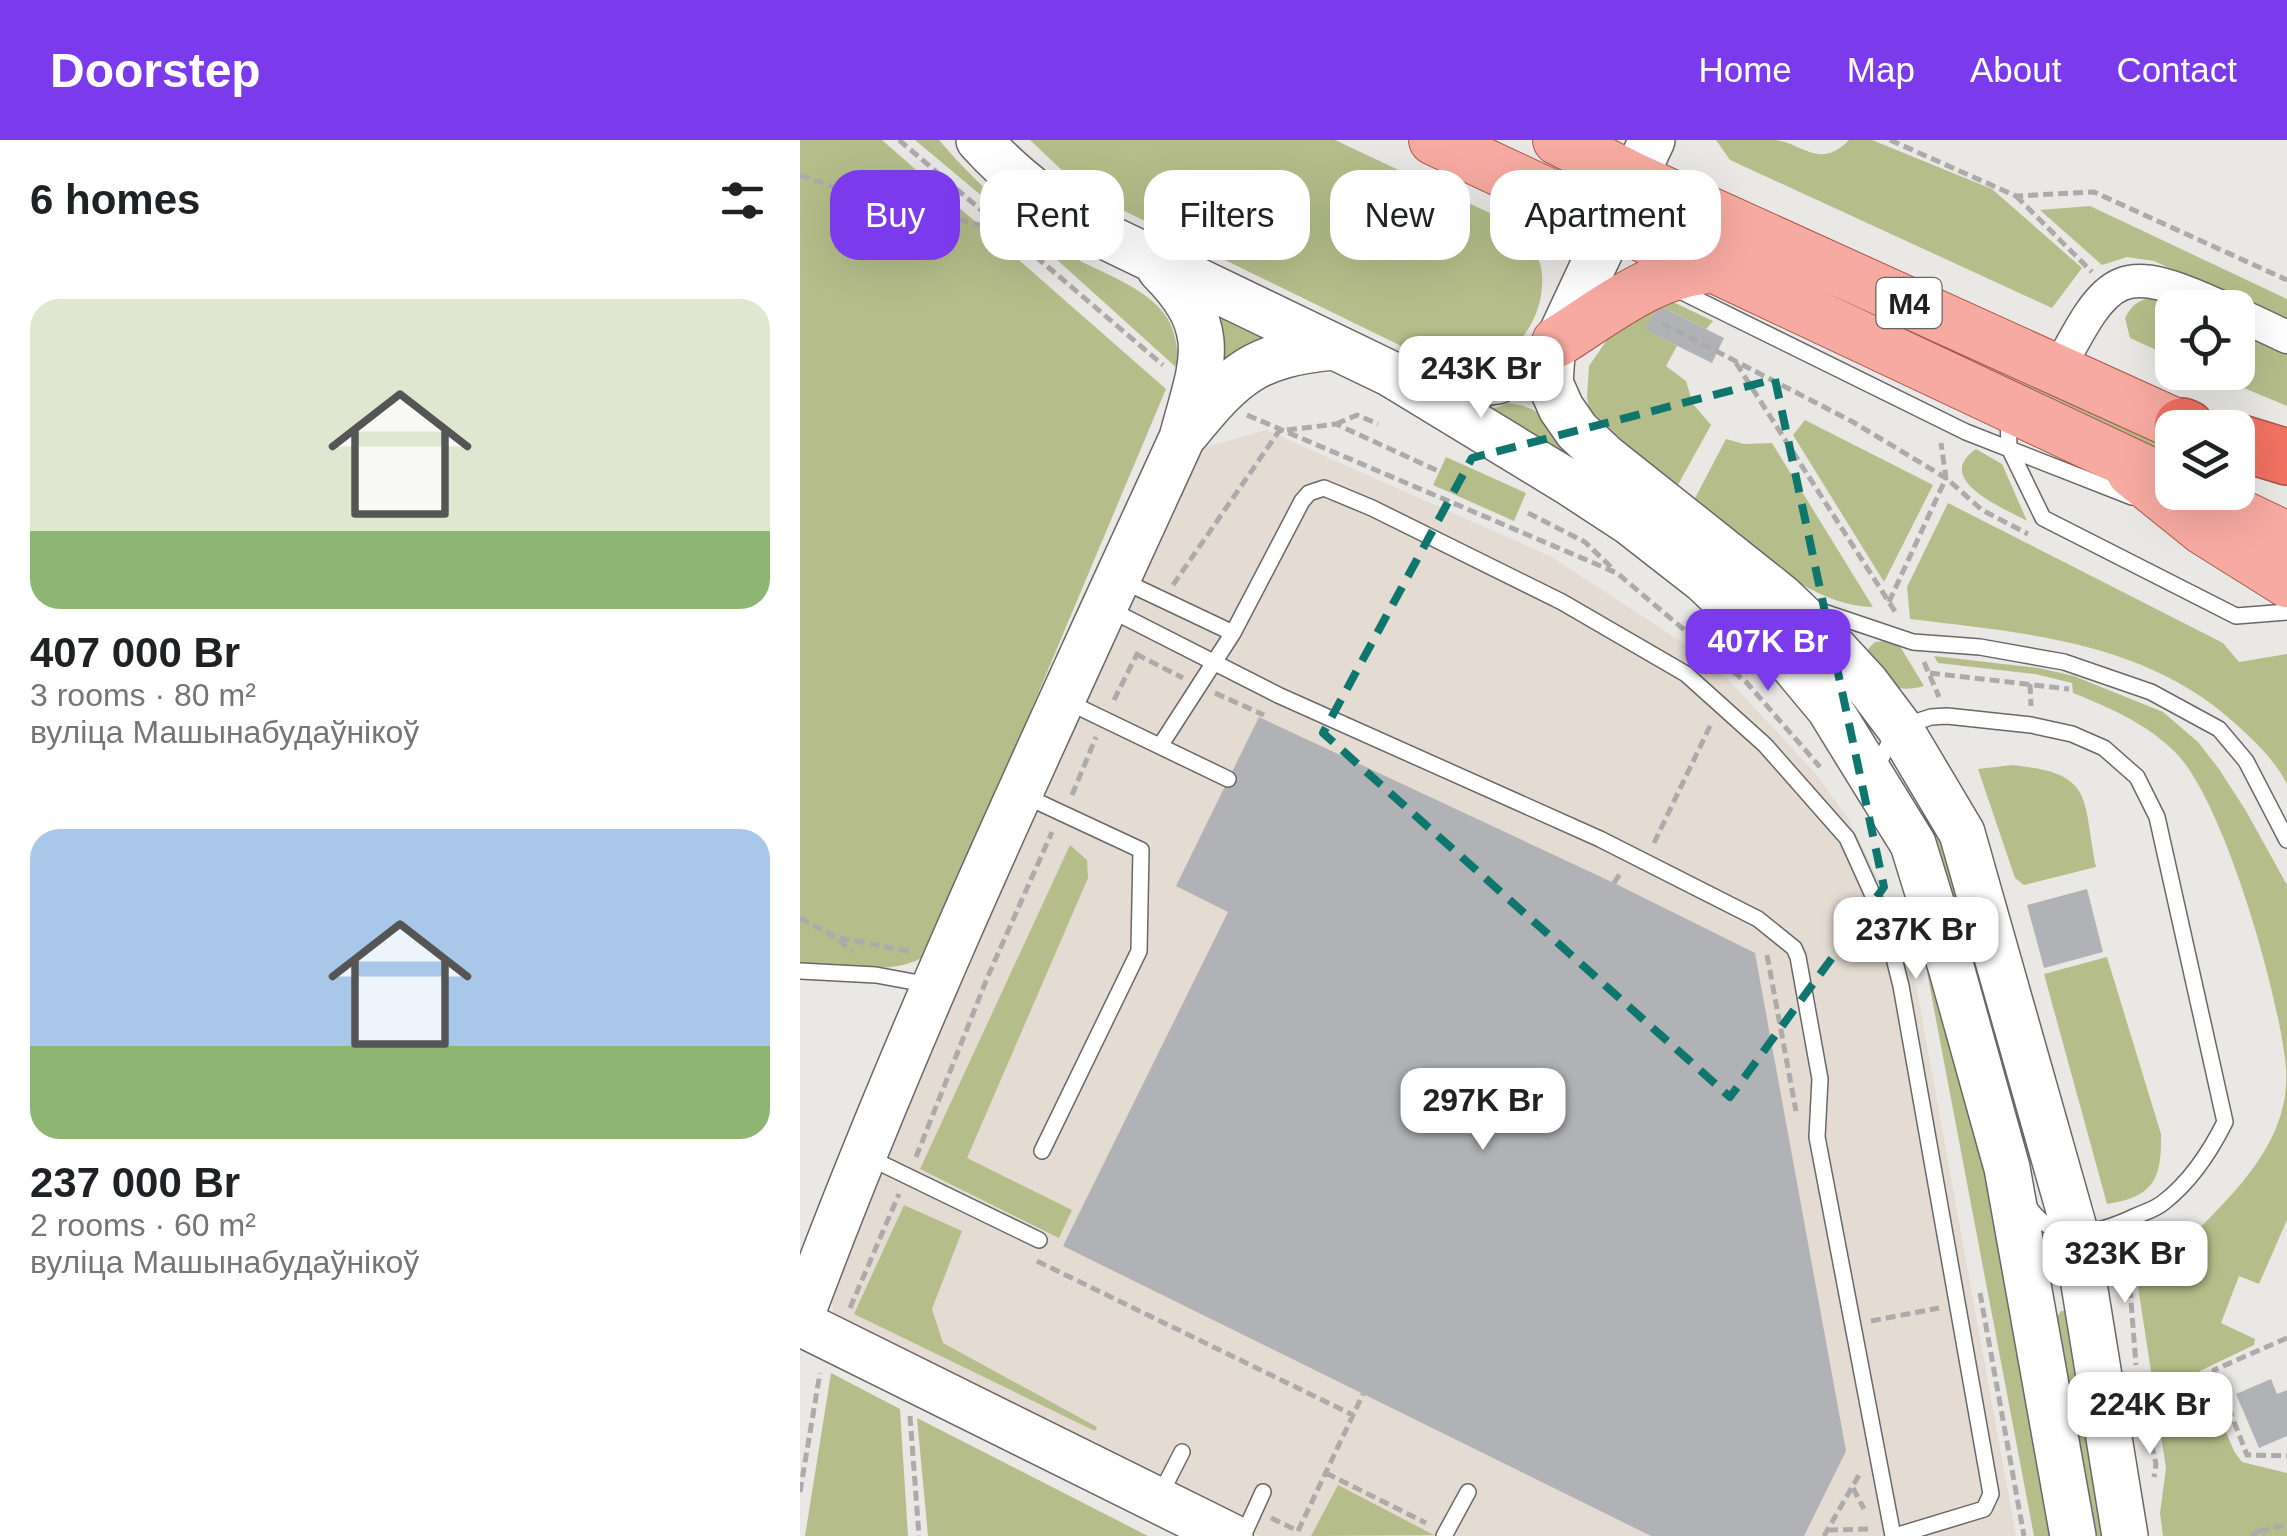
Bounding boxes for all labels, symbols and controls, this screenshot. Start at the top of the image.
text: Doorstep [50,44,261,97]
text: Home [1698,50,1792,89]
text: Map [1847,50,1915,89]
text: About [1970,50,2061,89]
text: Contact [2116,50,2237,89]
chip: Buy [830,170,960,260]
chip: Rent [980,170,1124,260]
chip: Filters [1144,170,1310,260]
chip: New [1330,170,1470,260]
chip: Apartment [1490,170,1721,260]
icon: filters [715,173,770,228]
text: 6 homes [30,176,200,223]
road number: М4 [1876,278,1942,328]
map controls [2155,290,2255,510]
button: locate [2155,290,2255,390]
pin: 243K Br [1389,336,1573,421]
text: 243K Br [1421,350,1541,386]
icon: home [310,364,490,544]
button: layers [2155,410,2255,510]
pin: 407K Br [1676,609,1860,694]
text: 407K Br [1708,623,1828,659]
text: 407 000 Br [30,629,240,676]
text: 3 rooms · 80 m² [30,677,256,713]
text: вуліца Машынабудаўнікоў [30,714,419,750]
icon: home [310,894,490,1074]
pin: 237K Br [1824,897,2008,982]
text: 237K Br [1856,911,1976,947]
pin: 297K Br [1391,1068,1575,1153]
text: 297K Br [1423,1082,1543,1118]
text: 237 000 Br [30,1159,240,1206]
text: 2 rooms · 60 m² [30,1207,256,1243]
pin: 323K Br [2033,1221,2217,1306]
text: 323K Br [2065,1235,2185,1271]
text: вуліца Машынабудаўнікоў [30,1244,419,1280]
pin: 224K Br [2058,1372,2242,1457]
text: 224K Br [2090,1386,2210,1422]

